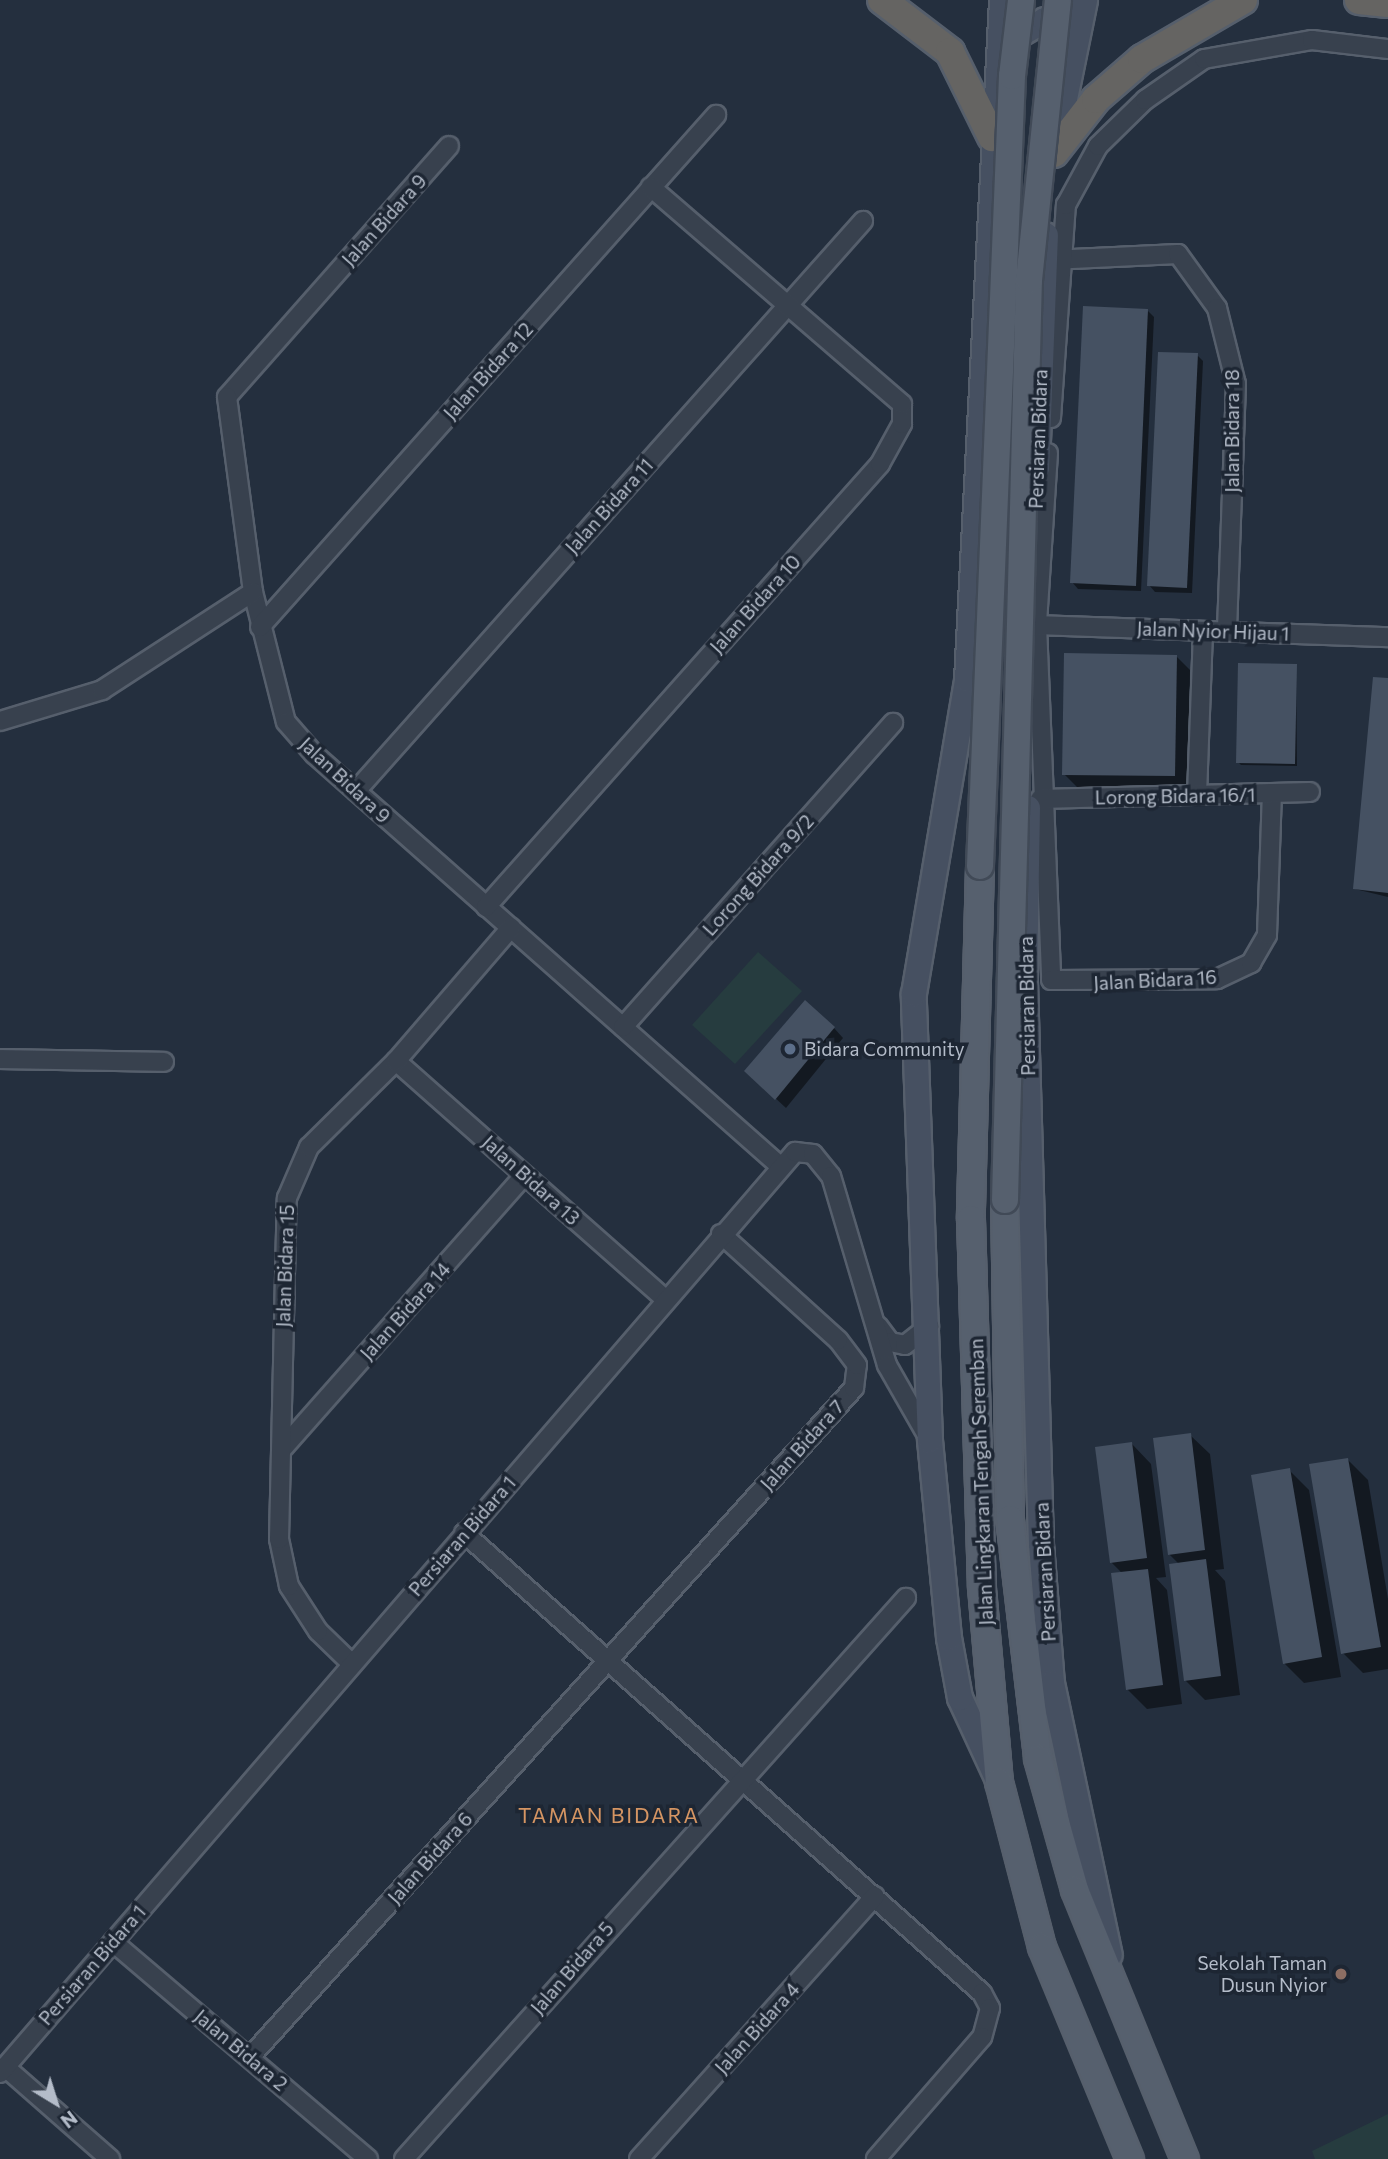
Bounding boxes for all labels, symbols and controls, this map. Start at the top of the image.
street label: Jalan Bidara 9 [337,170,431,270]
street label: Jalan Bidara 12 [439,318,537,424]
street label: Persiaran Bidara [1024,369,1052,509]
street label: Jalan Bidara 18 [1221,369,1243,493]
street label: Jalan Bidara 11 [560,454,658,558]
street label: Jalan Bidara 10 [705,550,805,658]
street label: Jalan Nyior Hijau 1 [1136,617,1290,645]
street label: Jalan Bidara 9 [295,732,395,828]
street label: Lorong Bidara 16/1 [1095,783,1255,809]
street label: Lorong Bidara 9/2 [698,810,818,940]
street label: Persiaran Bidara [1014,936,1040,1076]
street label: Jalan Bidara 16 [1093,965,1217,995]
place label: Bidara Community [804,1038,965,1060]
marker: Bidara Community [782,1041,798,1057]
street label: Jalan Bidara 13 [478,1130,584,1230]
street label: Jalan Bidara 15 [271,1204,299,1328]
street label: Jalan Bidara 14 [355,1258,455,1364]
street label: Jalan Lingkaran Tengah Seremban [965,1338,997,1626]
street label: Jalan Bidara 7 [755,1395,849,1495]
street label: Persiaran Bidara 1 [404,1471,520,1601]
street label: Persiaran Bidara [1030,1502,1060,1642]
district label: TAMAN BIDARA [520,1802,698,1828]
street label: Jalan Bidara 6 [383,1808,477,1908]
street label: Persiaran Bidara 1 [34,1900,150,2030]
street label: Jalan Bidara 5 [526,1917,618,2019]
place label: Sekolah Taman Dusun Nyior [1197,1952,1327,1996]
marker: Sekolah Taman Dusun Nyior [1333,1966,1349,1982]
street label: Jalan Bidara 4 [710,1978,804,2078]
street label: Jalan Bidara 2 [190,2005,292,2095]
north arrow [21,2068,91,2138]
text: N [57,2106,82,2133]

